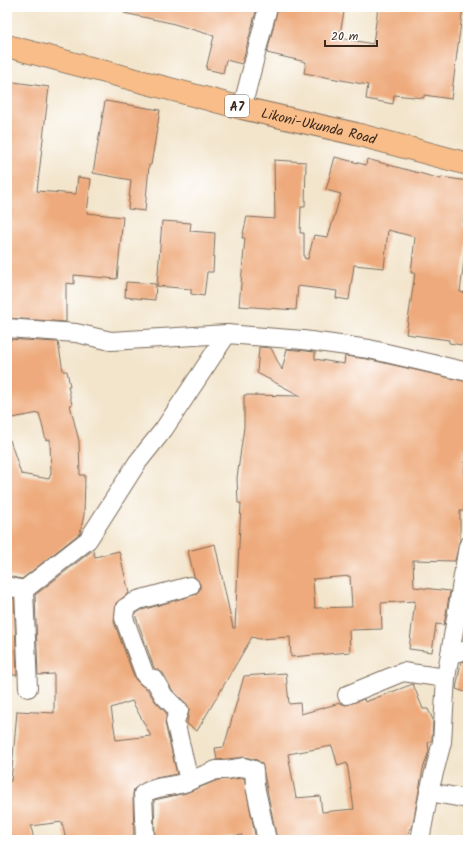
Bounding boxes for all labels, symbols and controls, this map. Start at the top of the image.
scale bar [325,22,377,48]
text: 20 m [331,27,359,46]
road number: A7 [225,95,249,117]
street label: Likoni-Ukunda Road [259,103,380,151]

